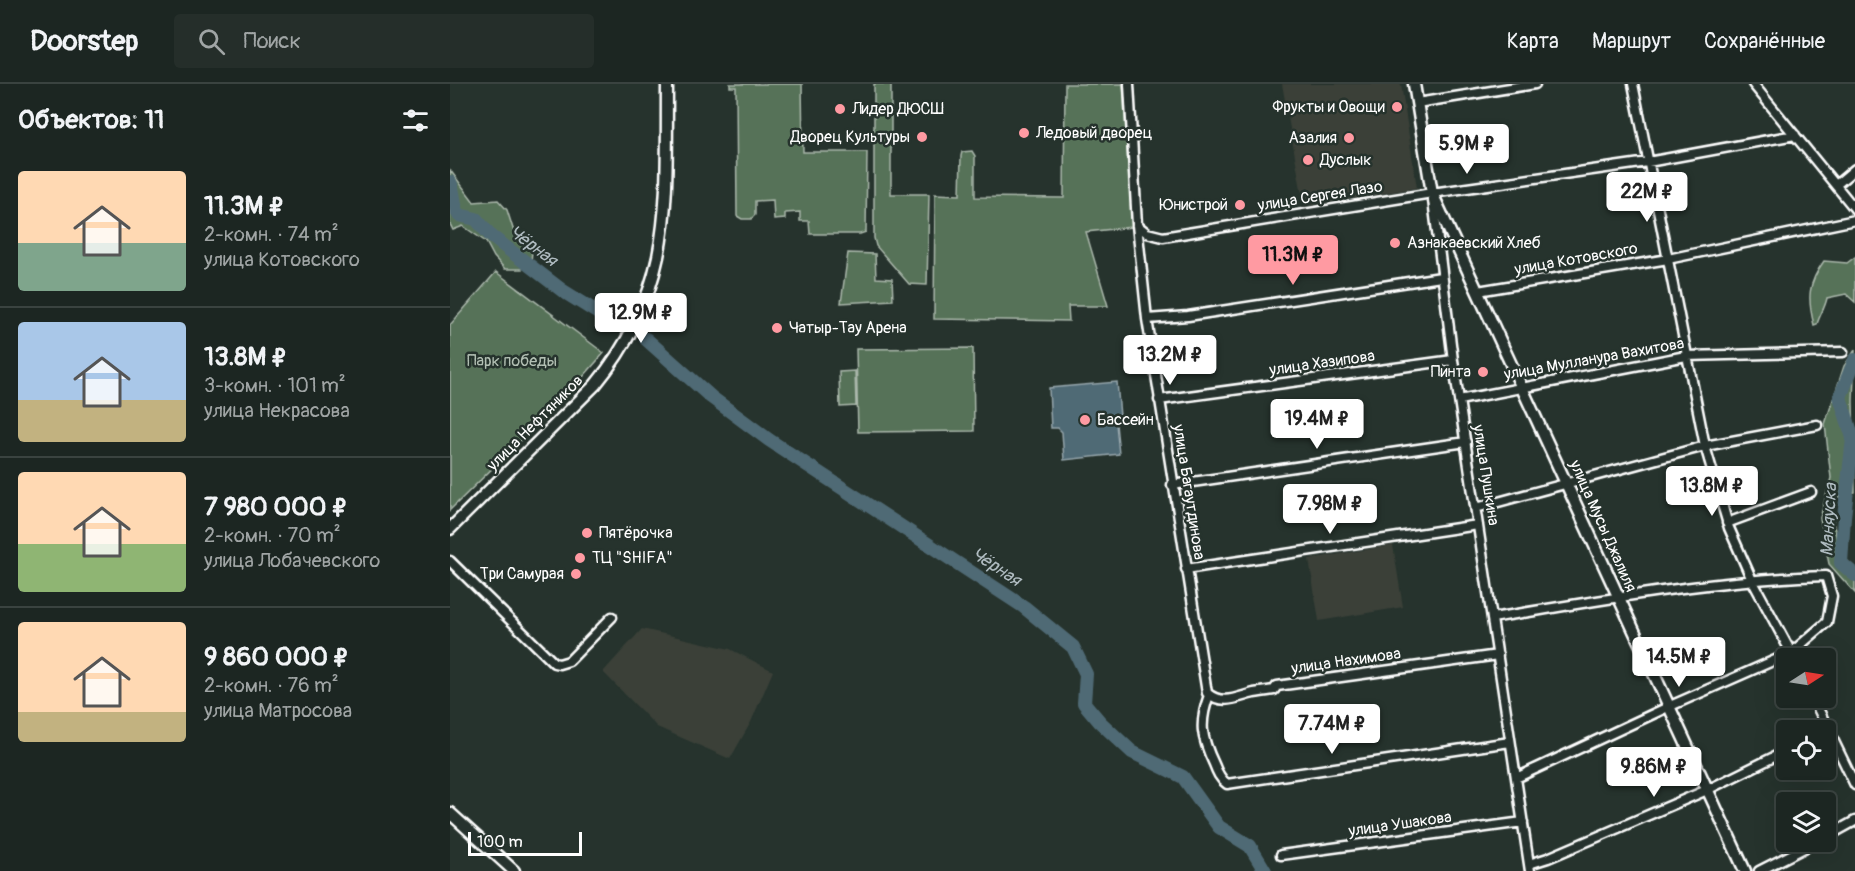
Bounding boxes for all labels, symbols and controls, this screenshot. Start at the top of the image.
search box [174,14,594,68]
text: Doorstep [30,24,138,59]
icon: search [195,25,228,58]
text: Поиск [243,27,301,55]
text: Карта [1507,28,1559,55]
text: Маршрут [1592,28,1671,55]
text: Сохранённые [1704,28,1825,55]
place label: Фрукты и Овощи [1273,97,1385,117]
place label: Лидер ДЮСШ [851,99,944,119]
marker: Фрукты и Овощи [1390,100,1404,114]
marker: Лидер ДЮСШ [833,102,847,116]
text: Объектов: 11 [18,104,164,136]
icon: filters [399,104,432,137]
place label: Ледовый дворец [1035,123,1153,143]
pin: 5.9M ₽ [1418,124,1516,175]
marker: Ледовый дворец [1017,126,1031,140]
place label: Дворец Культуры [789,127,910,147]
place label: Азалия [1288,128,1337,148]
marker: Дворец Культуры [915,130,929,144]
marker: Азалия [1342,131,1356,145]
text: 5.9M ₽ [1439,131,1495,156]
place label: Дуслык [1319,150,1372,170]
marker: Дуслык [1301,153,1315,167]
pin: 22M ₽ [1605,172,1689,223]
street label: улица Сергея Лазо [1255,176,1384,216]
text: 22M ₽ [1620,179,1674,204]
text: 11.3M ₽ [204,190,285,222]
icon: home [66,195,138,267]
place label: Юнистрой [1159,195,1228,215]
marker: Юнистрой [1233,198,1247,212]
water label: Чёрная [504,220,563,273]
text: 2-комн. · 74 m² [204,222,339,247]
place label: Азнакаевский Хлеб [1407,233,1541,253]
pin: 11.3M ₽ [1238,235,1348,286]
marker: Азнакаевский Хлеб [1388,236,1402,250]
street label: улица Котовского [1512,238,1639,280]
text: 11.3M ₽ [1262,242,1324,267]
text: улица Котовского [204,247,360,272]
pin: 12.9M ₽ [586,293,696,344]
text: 12.9M ₽ [609,300,673,325]
place label: Чатыр-Тау Арена [789,318,907,338]
marker: Чатыр-Тау Арена [770,321,784,335]
street label: улица Мулланура Вахитова [1501,333,1686,385]
pin: 13.2M ₽ [1115,335,1225,386]
text: 13.8M ₽ [204,341,287,373]
text: 13.2M ₽ [1137,342,1203,367]
icon: home [66,346,138,418]
street label: улица Хазипова [1267,346,1376,380]
park label: Парк победы [467,351,557,371]
place label: Пинта [1431,362,1471,382]
marker: Пинта [1476,365,1490,379]
street label: улица Нефтяников [482,371,587,476]
text: 3-комн. · 101 m² [204,373,346,398]
text: улица Некрасова [204,398,350,423]
pin: 19.4M ₽ [1262,399,1372,450]
text: 19.4M ₽ [1285,406,1349,431]
place label: Бассейн [1097,410,1154,430]
marker: Бассейн [1078,413,1092,427]
street label: улица Багаутдинова [1168,422,1210,561]
street label: улица Пушкина [1468,422,1504,527]
street label: улица Мусы Джалиля [1565,456,1641,595]
pin: 13.8M ₽ [1657,466,1767,517]
text: 13.8M ₽ [1680,473,1744,498]
water label: Маняуска [1816,481,1842,557]
pin: 7.98M ₽ [1275,484,1385,535]
text: 7 980 000 ₽ [204,491,348,523]
text: 7.98M ₽ [1297,491,1363,516]
icon: home [66,496,138,568]
text: 2-комн. · 70 m² [204,523,341,548]
place label: Пятёрочка [599,523,673,543]
marker: Пятёрочка [580,526,594,540]
water label: Чёрная [967,542,1027,592]
text: улица Лобачевского [204,548,380,573]
place label: ТЦ "SHIFA" [592,548,673,568]
marker: ТЦ "SHIFA" [573,551,587,565]
place label: Три Самурая [480,564,564,584]
marker: Три Самурая [569,567,583,581]
pin: 14.5M ₽ [1624,637,1734,688]
text: 9 860 000 ₽ [204,641,349,673]
street label: улица Нахимова [1289,643,1402,679]
text: 14.5M ₽ [1646,644,1712,669]
icon: home [66,646,138,718]
north arrow [1776,648,1836,708]
map controls [1776,648,1836,852]
text: 2-комн. · 76 m² [204,673,339,698]
text: улица Матросова [204,698,352,723]
pin: 7.74M ₽ [1277,704,1387,755]
text: 7.74M ₽ [1298,711,1366,736]
button: locate [1776,720,1836,780]
pin: 9.86M ₽ [1599,747,1709,798]
text: 9.86M ₽ [1620,754,1688,779]
button: layers [1776,792,1836,852]
street label: улица Ушакова [1346,807,1453,841]
scale bar [468,829,582,856]
text: 100 m [477,832,523,852]

